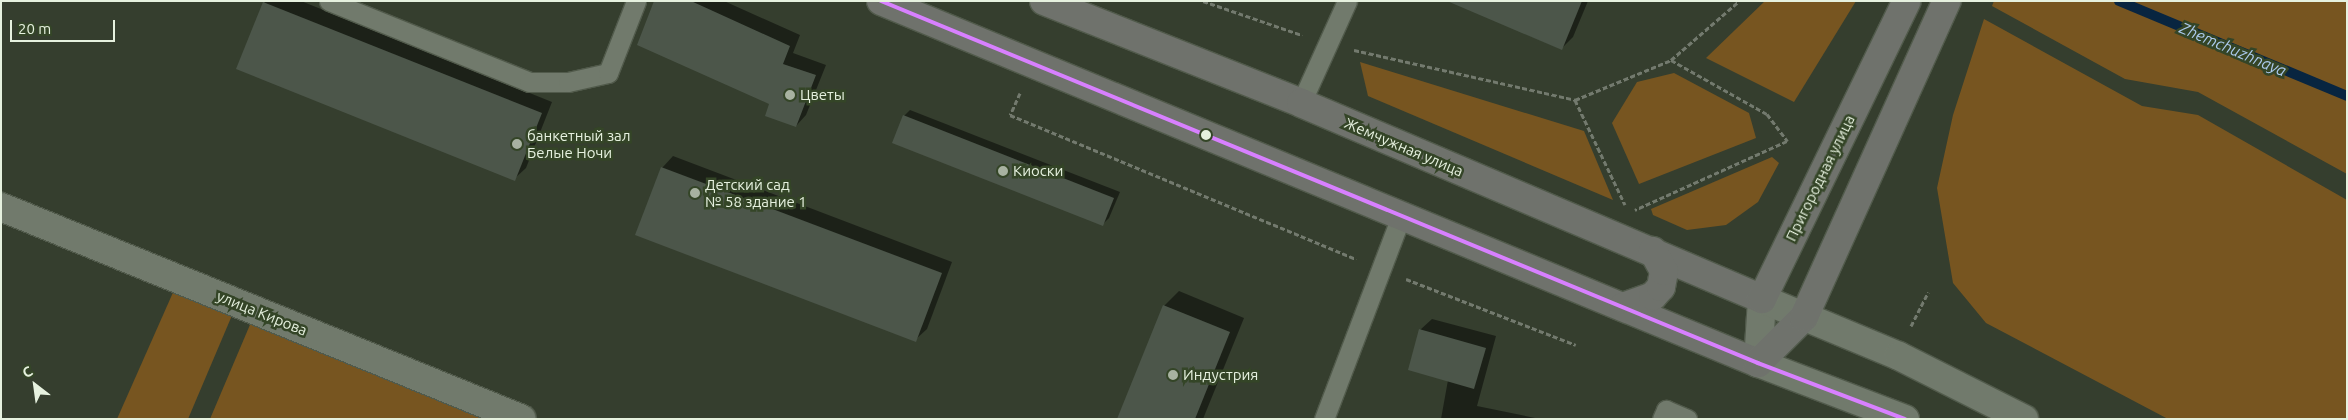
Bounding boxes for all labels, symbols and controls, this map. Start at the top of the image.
scale bar [12,10,118,42]
water label: Zhemchuzhnaya [2177,18,2289,80]
text: 20 m [18,20,51,37]
place label: Цветы [800,86,845,104]
marker: Цветы [784,89,796,101]
street label: Пригородная улица [1782,112,1858,244]
street label: Жемчужная улица [1342,114,1466,180]
place label: банкетный зал Белые Ночи [527,126,631,161]
unlabelled marker [1201,130,1211,140]
marker: банкетный зал Белые Ночи [511,138,523,150]
place label: Киоски [1013,162,1063,180]
marker: Киоски [997,165,1009,177]
place label: Детский сад № 58 здание 1 [705,175,807,210]
marker: Детский сад № 58 здание 1 [689,187,701,199]
street label: улица Кирова [214,287,310,339]
north arrow [10,360,60,410]
text: С [20,363,35,381]
place label: Индустрия [1183,366,1258,384]
marker: Индустрия [1167,369,1179,381]

